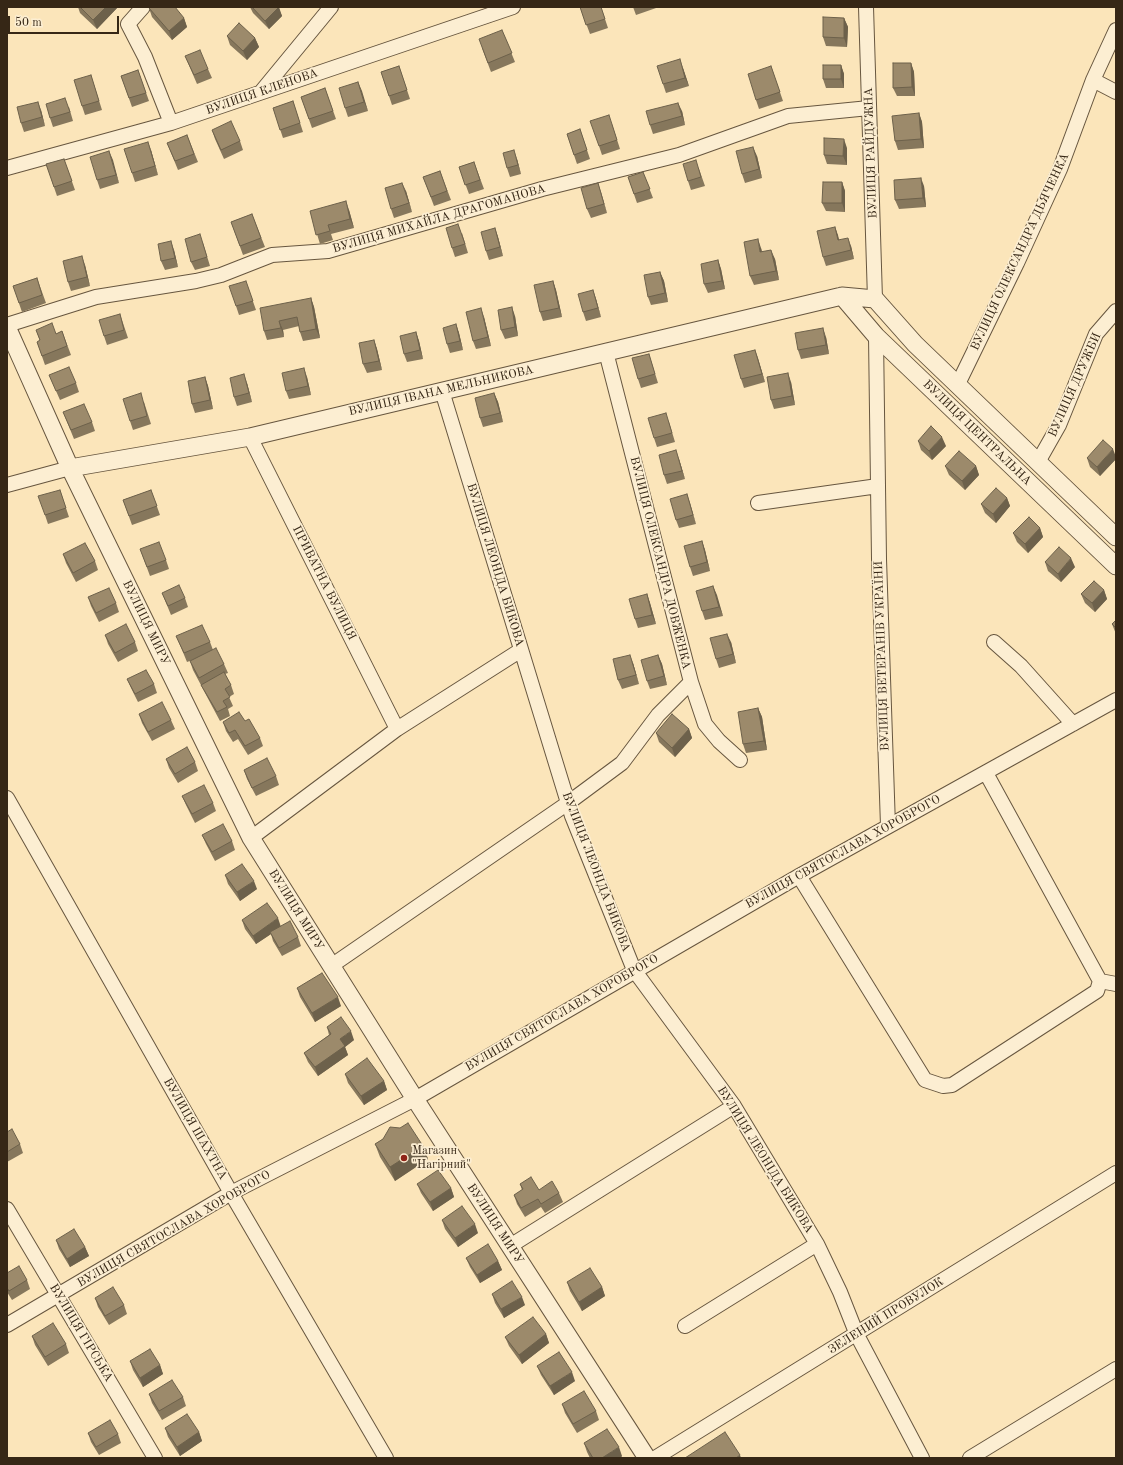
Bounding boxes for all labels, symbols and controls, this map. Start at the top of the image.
scale bar [10,8,121,34]
text: 50 m [15,17,42,29]
street label: ВУЛИЦЯ КЛЕНОВА [204,66,320,118]
street label: ВУЛИЦЯ РАЙДУЖНА [862,87,880,219]
street label: ВУЛИЦЯ ОЛЕКСАНДРА ДЬЯЧЕНКА [968,151,1072,353]
street label: ВУЛИЦЯ МИХАЙЛА ДРАГОМАНОВА [331,182,547,256]
street label: ВУЛИЦЯ ДРУЖБИ [1046,331,1104,439]
street label: ВУЛИЦЯ ІВАНА МЕЛЬНИКОВА [347,363,535,419]
street label: ВУЛИЦЯ ЦЕНТРАЛЬНА [920,377,1034,489]
street label: ВУЛИЦЯ ОЛЕКСАНДРА ДОВЖЕНКА [627,455,693,671]
street label: ВУЛИЦЯ ЛЕОНІДА БИКОВА [463,482,527,648]
street label: ПРИВАТНА ВУЛИЦЯ [289,523,359,643]
street label: ВУЛИЦЯ ВЕТЕРАНІВ УКРАЇНИ [871,561,893,751]
street label: ВУЛИЦЯ МИРУ [119,578,173,668]
street label: ВУЛИЦЯ ЛЕОНІДА БИКОВА [559,790,633,954]
street label: ВУЛИЦЯ СВЯТОСЛАВА ХОРОБРОГО [743,792,943,912]
street label: ВУЛИЦЯ МИРУ [265,867,327,953]
street label: ВУЛИЦЯ СВЯТОСЛАВА ХОРОБРОГО [463,952,661,1074]
street label: ВУЛИЦЯ ШАХТНА [160,1076,230,1182]
street label: ВУЛИЦЯ ЛЕОНІДА БИКОВА [714,1084,816,1236]
place label: Магазин "Нагірний" [412,1144,471,1172]
marker: Магазин "Нагірний" [399,1153,409,1163]
street label: ВУЛИЦЯ СВЯТОСЛАВА ХОРОБРОГО [75,1168,273,1290]
street label: ВУЛИЦЯ МИРУ [464,1181,526,1267]
street label: ЗЕЛЕНИЙ ПРОВУЛОК [826,1275,946,1357]
street label: ВУЛИЦЯ ГІРСЬКА [46,1282,116,1384]

